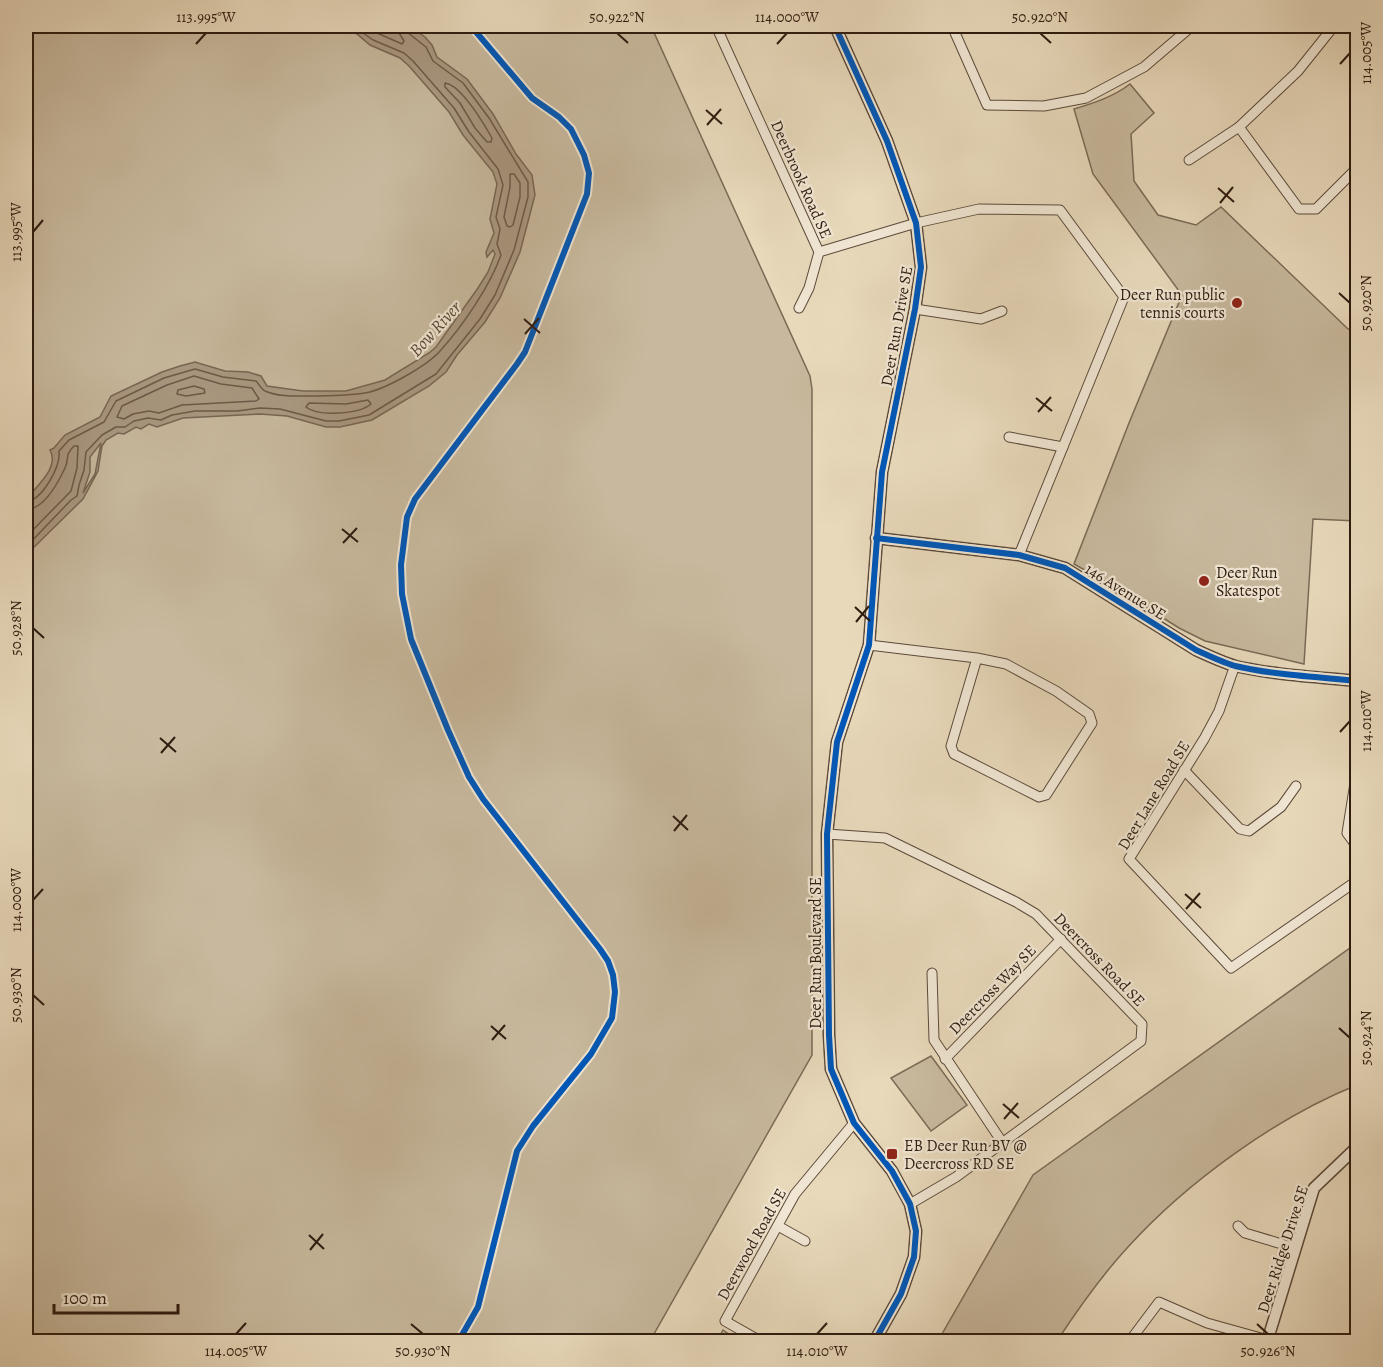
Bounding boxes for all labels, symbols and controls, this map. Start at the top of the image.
text: 113.995°W [176,7,236,27]
text: 50.922°N [589,7,645,27]
text: 114.000°W [755,7,819,27]
text: 50.920°N [1012,7,1068,27]
text: 114.005°W [1356,22,1376,84]
street label: Deerbrook Road SE [765,117,837,242]
text: 113.995°W [6,202,26,262]
street label: Deer Run Drive SE [876,264,918,388]
text: 50.920°N [1356,275,1376,331]
place label: Deer Run public tennis courts [1120,284,1225,324]
water label: Bow River [404,296,467,362]
marker: Deer Run public tennis courts [1230,296,1244,310]
street label: 146 Avenue SE [1081,558,1170,626]
place label: Deer Run Skatespot [1216,562,1280,602]
marker: Deer Run Skatespot [1197,574,1211,588]
text: 50.928°N [6,600,26,656]
text: 114.010°W [1356,690,1376,752]
street label: Deer Lane Road SE [1113,737,1195,854]
text: 114.000°W [6,868,26,932]
street label: Deer Run Boulevard SE [805,877,827,1029]
street label: Deercross Road SE [1049,908,1150,1011]
street label: Deercross Way SE [944,940,1041,1040]
text: 50.930°N [6,967,26,1023]
text: 50.924°N [1356,1010,1376,1066]
place label: EB Deer Run BV @ Deercross RD SE [904,1135,1027,1175]
marker: EB Deer Run BV @ Deercross RD SE [885,1147,899,1161]
street label: Deer Ridge Drive SE [1252,1183,1314,1316]
street label: Deerwood Road SE [712,1184,792,1305]
scale bar [54,1277,178,1315]
text: 100 m [63,1286,107,1310]
text: 114.005°W [205,1341,267,1361]
text: 50.930°N [395,1341,451,1361]
text: 114.010°W [786,1341,848,1361]
text: 50.926°N [1240,1341,1296,1361]

